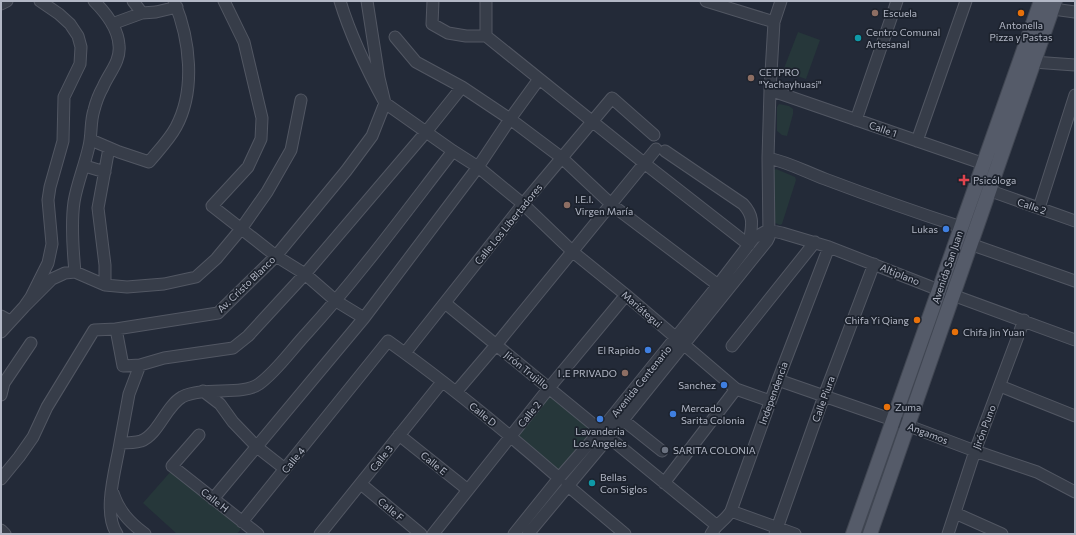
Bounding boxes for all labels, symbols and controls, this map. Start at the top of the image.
place label: Escuela [883,7,917,19]
marker: Escuela [870,8,880,18]
marker: Antonella Pizza y Pastas [1016,8,1026,18]
place label: Antonella Pizza y Pastas [990,19,1053,43]
place label: Centro Comunal Artesanal [866,26,940,50]
marker: Centro Comunal Artesanal [853,33,863,43]
place label: CETPRO "Yachayhuasi" [759,66,822,90]
marker: CETPRO "Yachayhuasi" [746,73,756,83]
street label: Calle 1 [868,119,898,139]
marker: Psicóloga [958,174,970,186]
place label: Psicóloga [973,174,1016,186]
street label: Calle Los Libertadores [472,181,545,267]
place label: I.E.I. Virgen María [575,193,633,217]
street label: Calle 2 [1016,195,1049,217]
marker: I.E.I. Virgen María [562,200,572,210]
place label: Lukas [911,223,938,235]
marker: Lukas [941,224,951,234]
street label: Avenida San Juan [929,229,965,305]
street label: Av. Cristo Blanco [214,253,278,315]
street label: Altiplano [879,261,922,287]
street label: Mariátegui [619,288,665,330]
place label: Chifa Yi Qiang [845,314,910,326]
marker: Chifa Yi Qiang [912,315,922,325]
place label: Chifa Jin Yuan [963,326,1025,338]
marker: Chifa Jin Yuan [950,327,960,337]
street label: Avenida Centenario [608,343,674,419]
place label: El Rapido [597,344,640,356]
marker: El Rapido [643,345,653,355]
street label: Jirón Trujillo [502,348,552,392]
street label: Independencia [756,360,790,426]
place label: I .E PRIVADO [558,367,617,379]
marker: I .E PRIVADO [620,368,630,378]
street label: Calle Piura [809,374,837,424]
place label: Sanchez [678,379,716,391]
marker: Sanchez [719,380,729,390]
street label: Calle 2 [515,398,543,429]
street label: Calle D [467,399,499,429]
place label: Zuma [895,401,921,413]
place label: Mercado Sarita Colonia [681,402,745,426]
marker: Zuma [882,402,892,412]
street label: Jirón Puno [970,403,998,451]
marker: Mercado Sarita Colonia [668,409,678,419]
marker: Lavanderia Los Angeles [595,414,605,424]
street label: Angamos [906,420,950,446]
place label: Lavanderia Los Angeles [573,425,627,449]
street label: Calle 3 [367,442,395,473]
street label: Calle 4 [279,444,307,476]
place label: SARITA COLONIA [673,444,756,456]
marker: SARITA COLONIA [660,445,670,455]
street label: Calle E [418,449,450,477]
place label: Bellas Con Siglos [600,471,648,495]
marker: Bellas Con Siglos [587,478,597,488]
street label: Calle H [199,485,231,515]
street label: Calle F [376,495,407,523]

